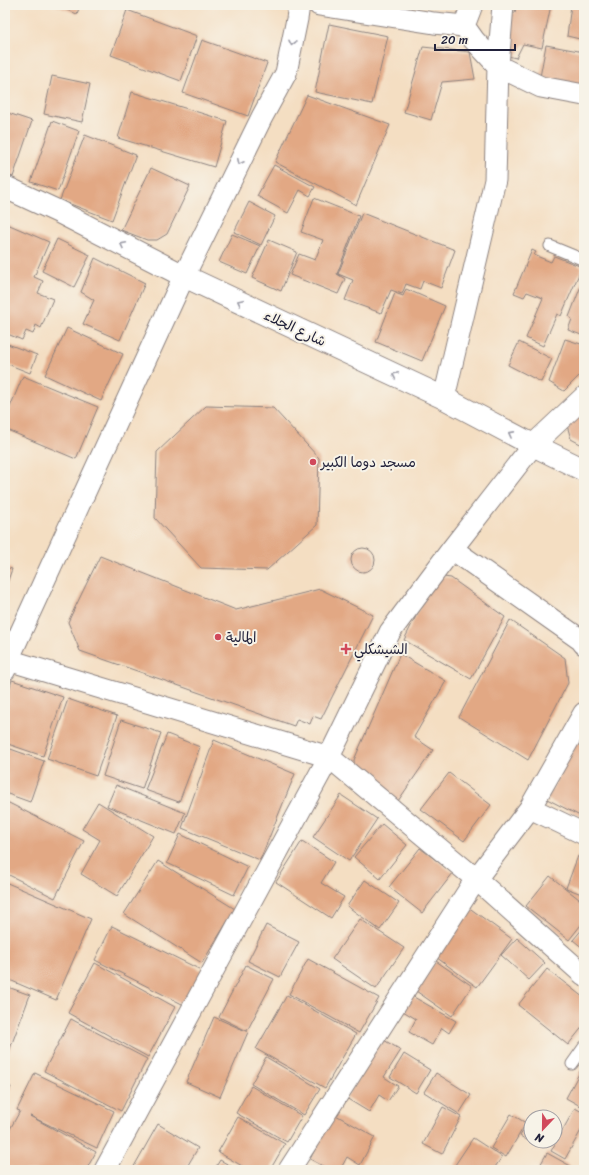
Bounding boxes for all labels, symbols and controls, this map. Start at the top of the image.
scale bar [435,26,515,52]
text: 20 m [441,29,468,51]
one-way arrow [288,40,297,47]
one-way arrow [237,157,245,165]
one-way arrow [120,242,127,250]
one-way arrow [236,299,244,307]
street label: شارع الجلاء [259,303,330,354]
one-way arrow [392,372,400,380]
one-way arrow [508,431,515,439]
place label: مسجد دوما الكبير [320,450,416,475]
marker: مسجد دوما الكبير [308,457,318,467]
place label: المالية [226,625,257,650]
marker: المالية [213,632,223,642]
place label: الشيشكلي [354,637,408,662]
marker: الشيشكلي [341,644,351,654]
north arrow [523,1109,563,1149]
text: N [532,1127,547,1148]

